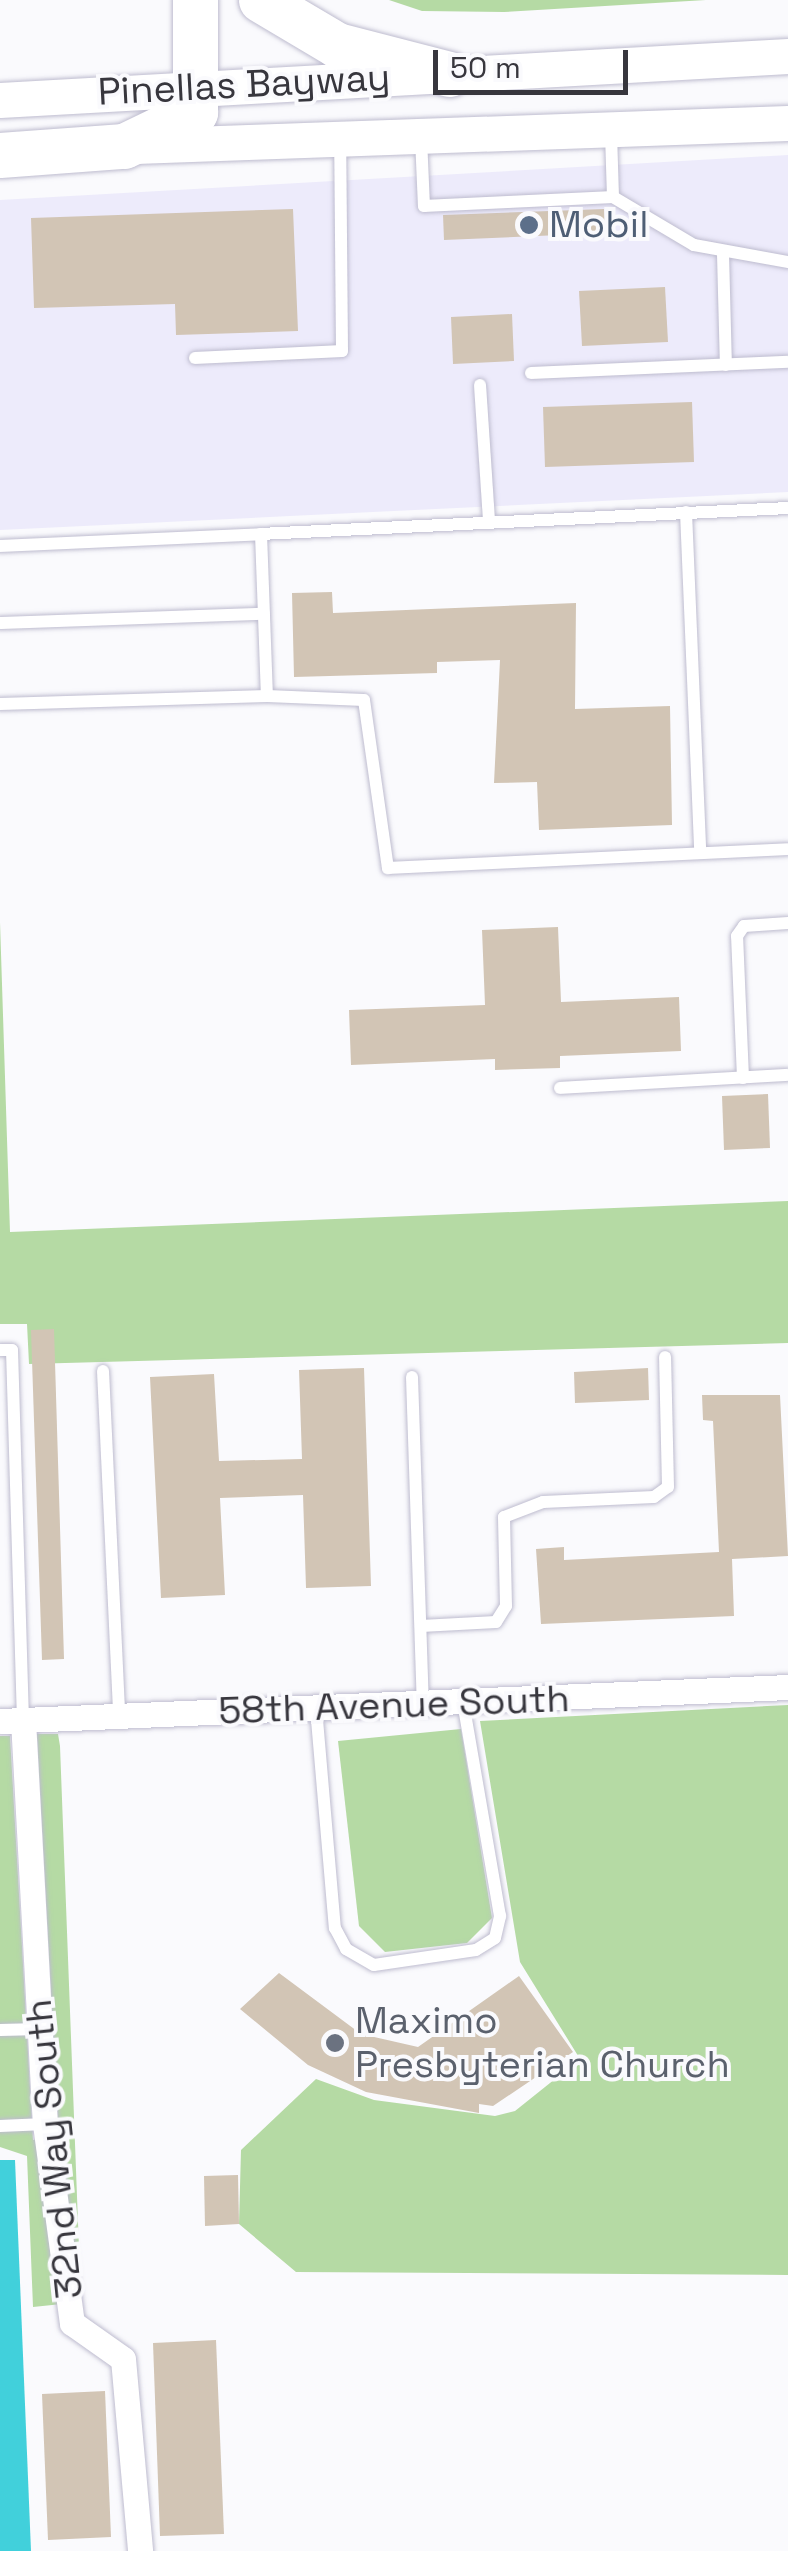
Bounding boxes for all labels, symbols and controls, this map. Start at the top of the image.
scale bar [438,30,633,92]
text: 50 m [450,48,521,87]
street label: Pinellas Bayway [97,55,391,115]
place label: Mobil [549,202,648,248]
marker: Mobil [518,214,540,236]
street label: 58th Avenue South [217,1676,571,1734]
street label: 32nd Way South [16,1997,92,2301]
place label: Maximo Presbyterian Church [355,1998,730,2088]
marker: Maximo Presbyterian Church [324,2032,346,2054]

